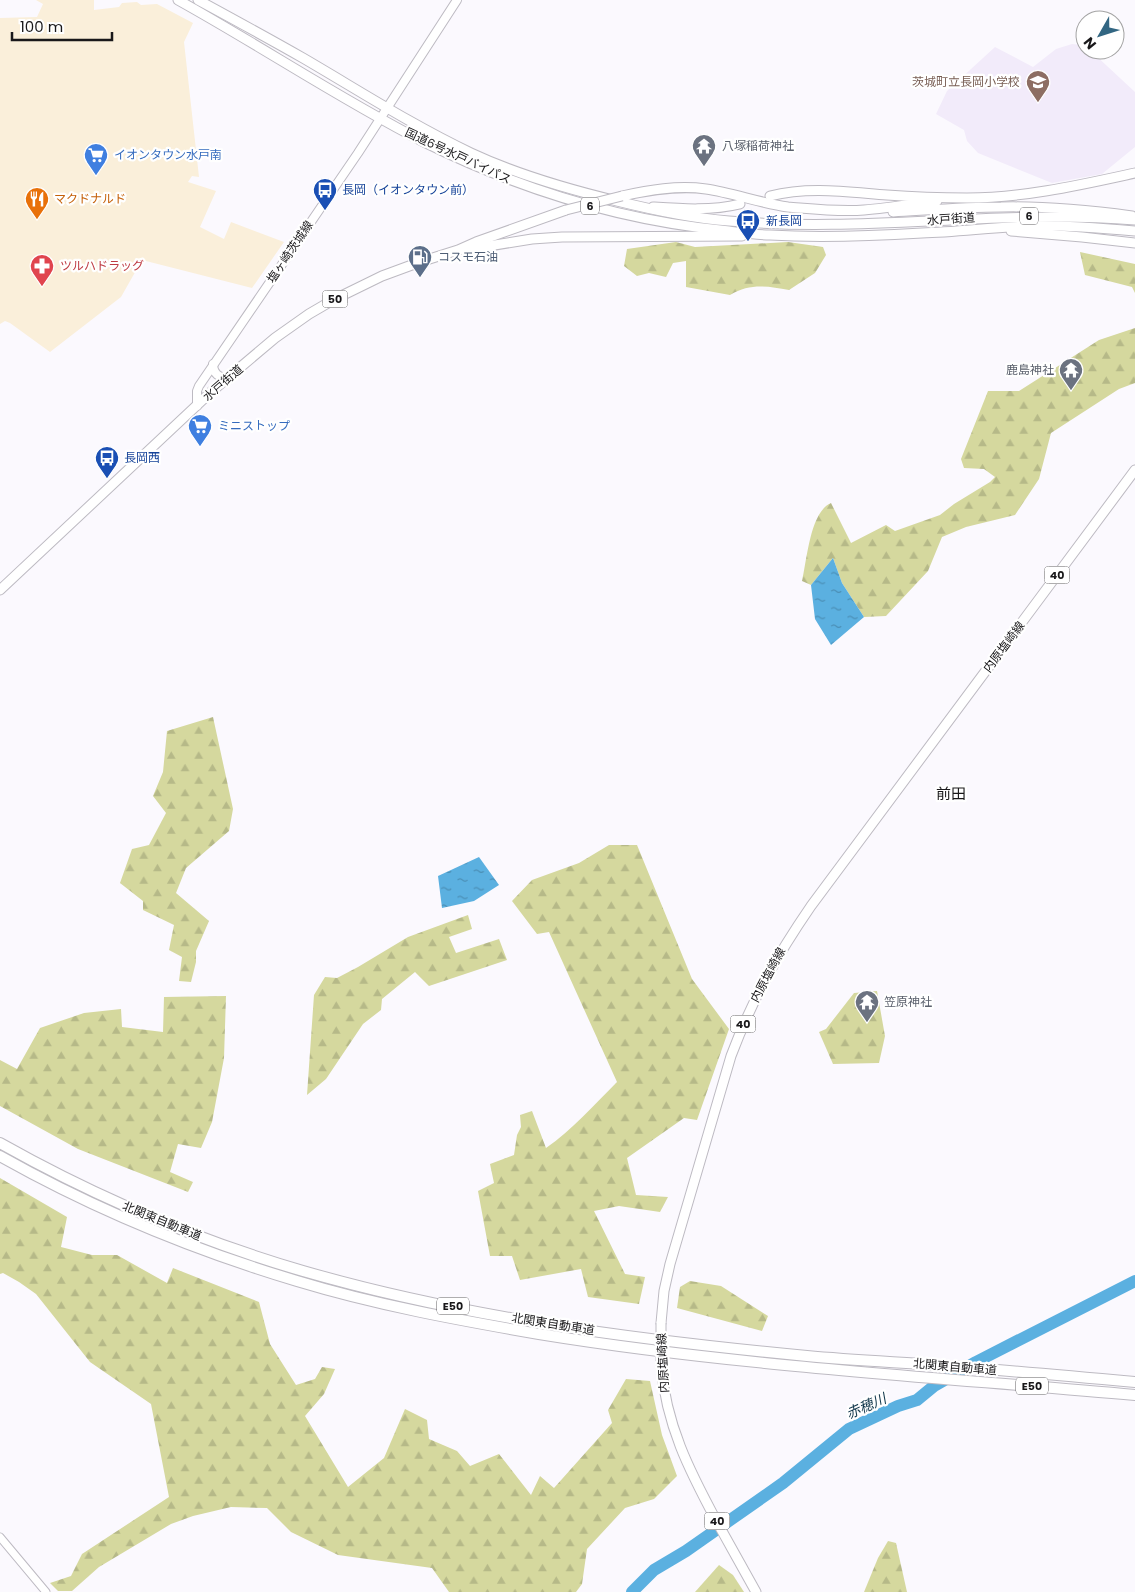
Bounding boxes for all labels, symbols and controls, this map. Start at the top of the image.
scale bar [12,10,112,42]
north arrow [1075,10,1125,60]
text: 100 m [20,16,63,37]
text: N [1079,33,1101,54]
school or university icon: 茨城町立長岡小学校 [1025,69,1051,103]
place label: 茨城町立長岡小学校 [912,73,1020,90]
street label: 国道6号水戸バイパス [402,123,514,188]
temple icon: 八塚稲荷神社 [691,133,717,167]
place label: 八塚稲荷神社 [722,137,794,154]
supermarket icon: イオンタウン水戸南 [83,142,109,176]
place label: イオンタウン水戸南 [114,146,222,163]
bus stop icon: 長岡（イオンタウン前） [312,177,338,211]
place label: 長岡（イオンタウン前） [342,181,474,198]
restaurant icon: マクドナルド [24,186,50,220]
place label: マクドナルド [54,190,126,207]
road number: 6 [581,198,599,215]
bus stop icon: 新長岡 [735,208,761,242]
street label: 水戸街道 [926,208,976,229]
road number: 6 [1020,208,1038,225]
place label: 新長岡 [766,212,802,229]
street label: 塩ヶ崎茨城線 [262,217,317,286]
fuel station icon: コスモ石油 [407,244,433,278]
place label: コスモ石油 [438,248,498,265]
pharmacy icon: ツルハドラッグ [29,253,55,287]
place label: ツルハドラッグ [60,257,144,274]
road number: 50 [322,290,348,308]
temple icon: 鹿島神社 [1058,357,1084,391]
street label: 水戸街道 [199,360,246,405]
place label: 鹿島神社 [1006,361,1054,378]
supermarket icon: ミニストップ [187,413,213,447]
place label: ミニストップ [218,417,290,434]
bus stop icon: 長岡西 [94,445,120,479]
place label: 長岡西 [124,449,160,466]
road number: 40 [1044,566,1070,584]
street label: 内原塩崎線 [979,618,1028,676]
district label: 前田 [936,783,966,804]
street label: 内原塩崎線 [746,944,789,1005]
temple icon: 笠原神社 [854,989,880,1023]
place label: 笠原神社 [884,993,932,1010]
road number: 40 [730,1016,756,1032]
street label: 北関東自動車道 [120,1197,204,1244]
road number: E50 [437,1298,469,1314]
street label: 北関東自動車道 [510,1309,596,1338]
street label: 内原塩崎線 [652,1333,673,1393]
street label: 北関東自動車道 [912,1354,998,1379]
road number: E50 [1016,1378,1048,1394]
water label: 赤穂川 [843,1388,891,1424]
road number: 40 [704,1512,730,1530]

